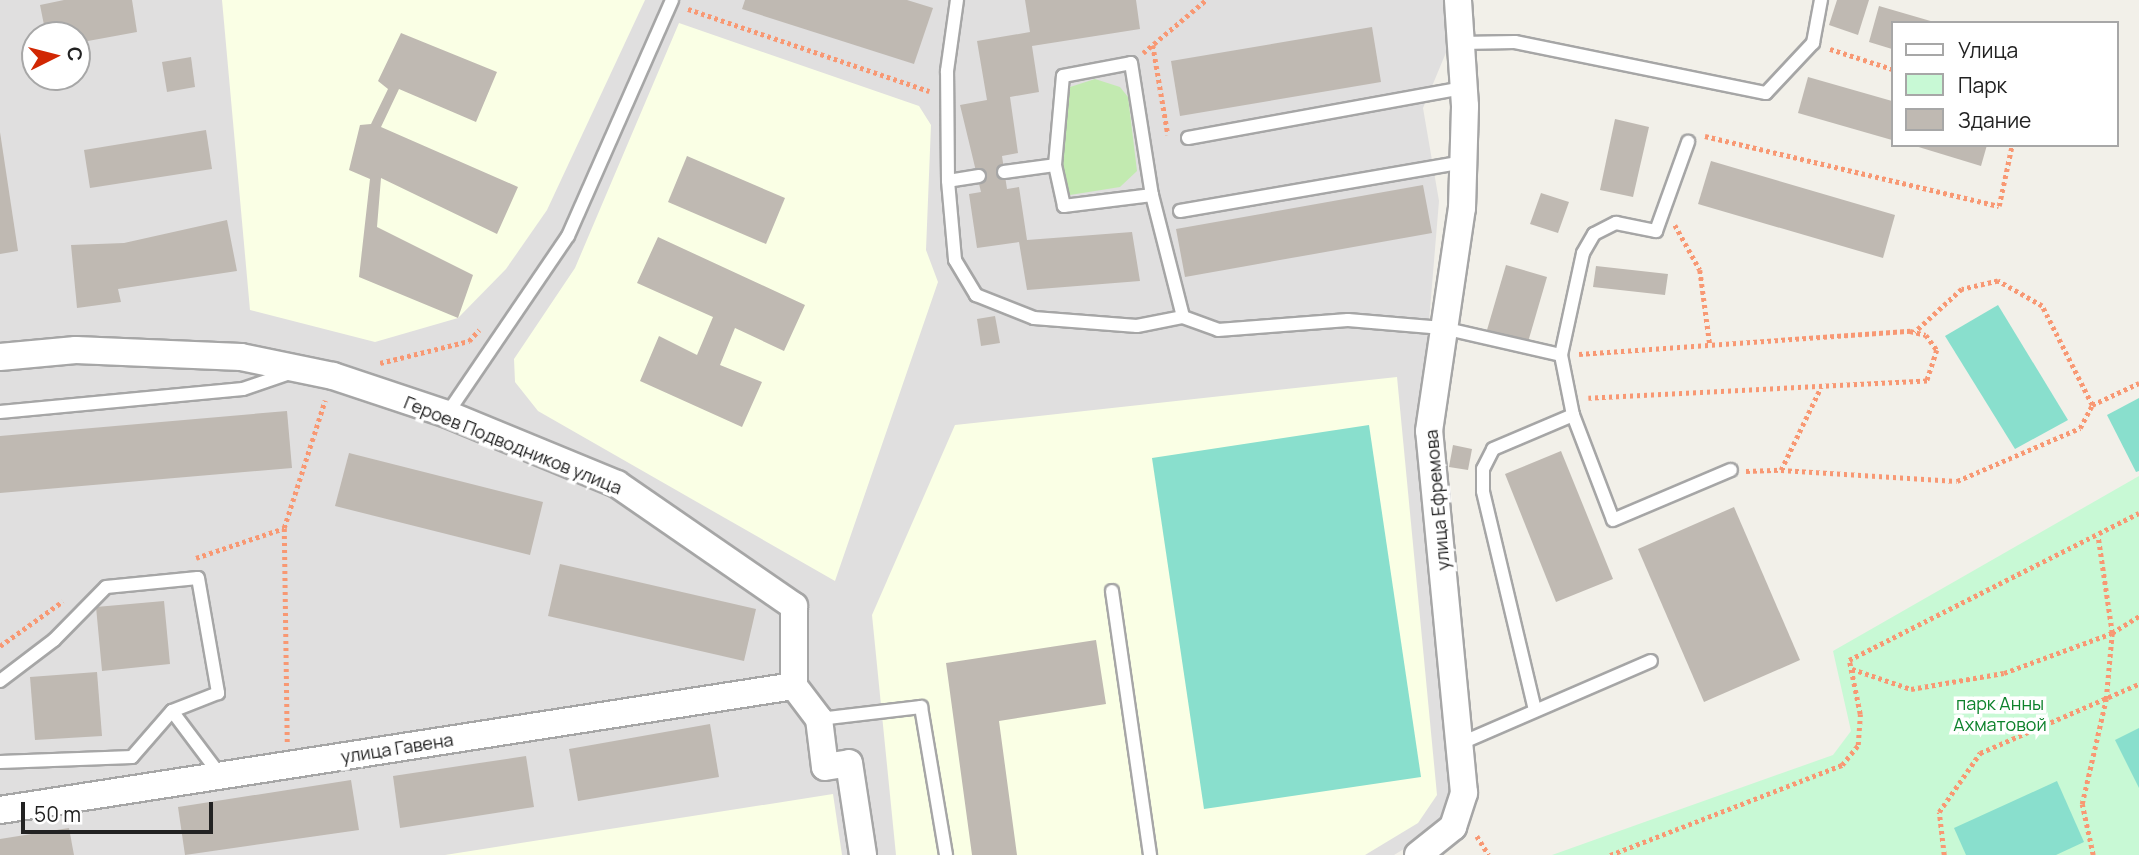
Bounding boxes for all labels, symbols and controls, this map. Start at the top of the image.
north arrow [21,21,91,91]
legend [1890,21,2118,147]
text: Улица [1958,36,2018,64]
text: С [61,46,89,62]
text: Парк [1958,71,2007,99]
text: Здание [1958,106,2031,134]
street label: Героев Подводников улица [401,391,625,499]
street label: улица Ефремова [1420,429,1454,571]
park label: парк Анны Ахматовой [1953,693,2047,736]
street label: улица Гавена [339,728,455,768]
scale bar [24,788,217,832]
text: 50 m [34,800,81,828]

